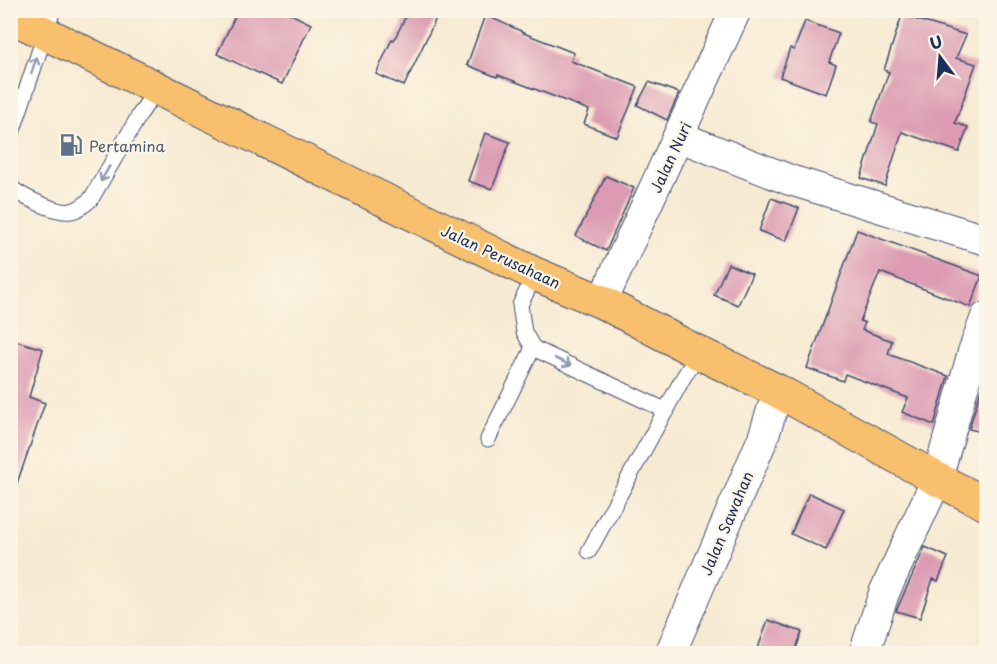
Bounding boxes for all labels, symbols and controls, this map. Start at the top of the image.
north arrow [910,27,970,87]
text: U [926,28,945,55]
one-way arrow [29,56,40,75]
street label: Jalan Nuri [643,118,697,196]
fuel station icon: Pertamina [58,132,84,158]
place label: Pertamina [89,134,165,157]
one-way arrow [99,165,111,182]
street label: Jalan Perusahaan [437,218,565,294]
one-way arrow [554,357,572,369]
street label: Jalan Sawahan [694,467,758,579]

